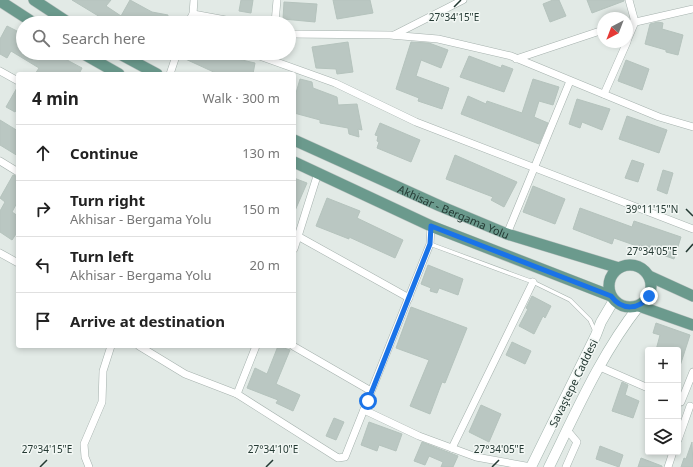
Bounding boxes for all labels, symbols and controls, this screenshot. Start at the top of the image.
text: 27°34'15"E [429,10,479,24]
north arrow [597,12,633,48]
search box [16,16,296,60]
icon: search [30,27,52,49]
text: Search here [62,28,145,48]
text: 4 min [32,87,79,110]
text: Walk · 300 m [202,89,280,107]
icon: ahead [32,142,54,164]
text: Continue [70,143,138,163]
text: 130 m [242,144,280,162]
street label: Akhisar - Bergama Yolu [396,181,512,242]
text: Turn right [70,190,145,210]
icon: right [32,198,54,220]
text: 150 m [242,200,280,218]
text: 39°11'15"N [626,202,678,216]
text: Akhisar - Bergama Yolu [70,210,212,228]
text: 27°34'05"E [627,244,677,258]
text: Turn left [70,246,134,266]
icon: left [32,254,54,276]
text: 20 m [250,256,280,274]
text: Akhisar - Bergama Yolu [70,266,212,284]
route end [640,287,658,305]
icon: arrive [32,310,54,332]
text: Arrive at destination [70,311,225,331]
street label: Savaştepe Caddesi [545,336,601,430]
map controls [645,347,681,455]
button: + [645,347,681,383]
button: − [645,383,681,419]
route start [359,392,377,410]
button: layers [645,419,681,455]
text: 27°34'15"E [22,442,72,456]
text: 27°34'10"E [248,442,298,456]
text: 27°34'05"E [474,442,524,456]

